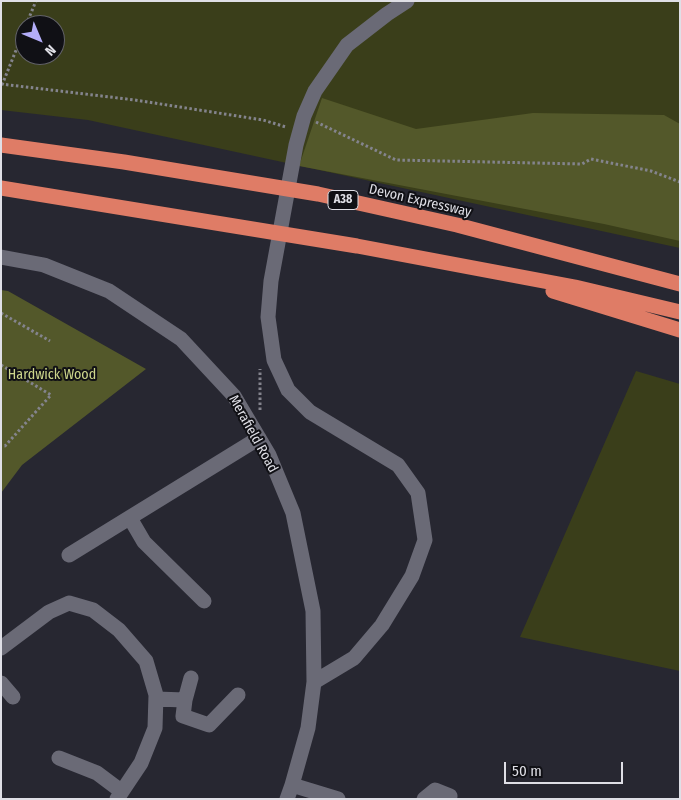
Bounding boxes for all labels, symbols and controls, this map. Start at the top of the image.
north arrow [15,15,65,65]
text: N [41,41,59,59]
street label: Devon Expressway [367,181,473,221]
road number: A38 [328,190,358,210]
park label: Hardwick Wood [8,367,96,383]
street label: Merafield Road [225,392,281,476]
scale bar [506,752,625,784]
text: 50 m [512,762,542,780]

